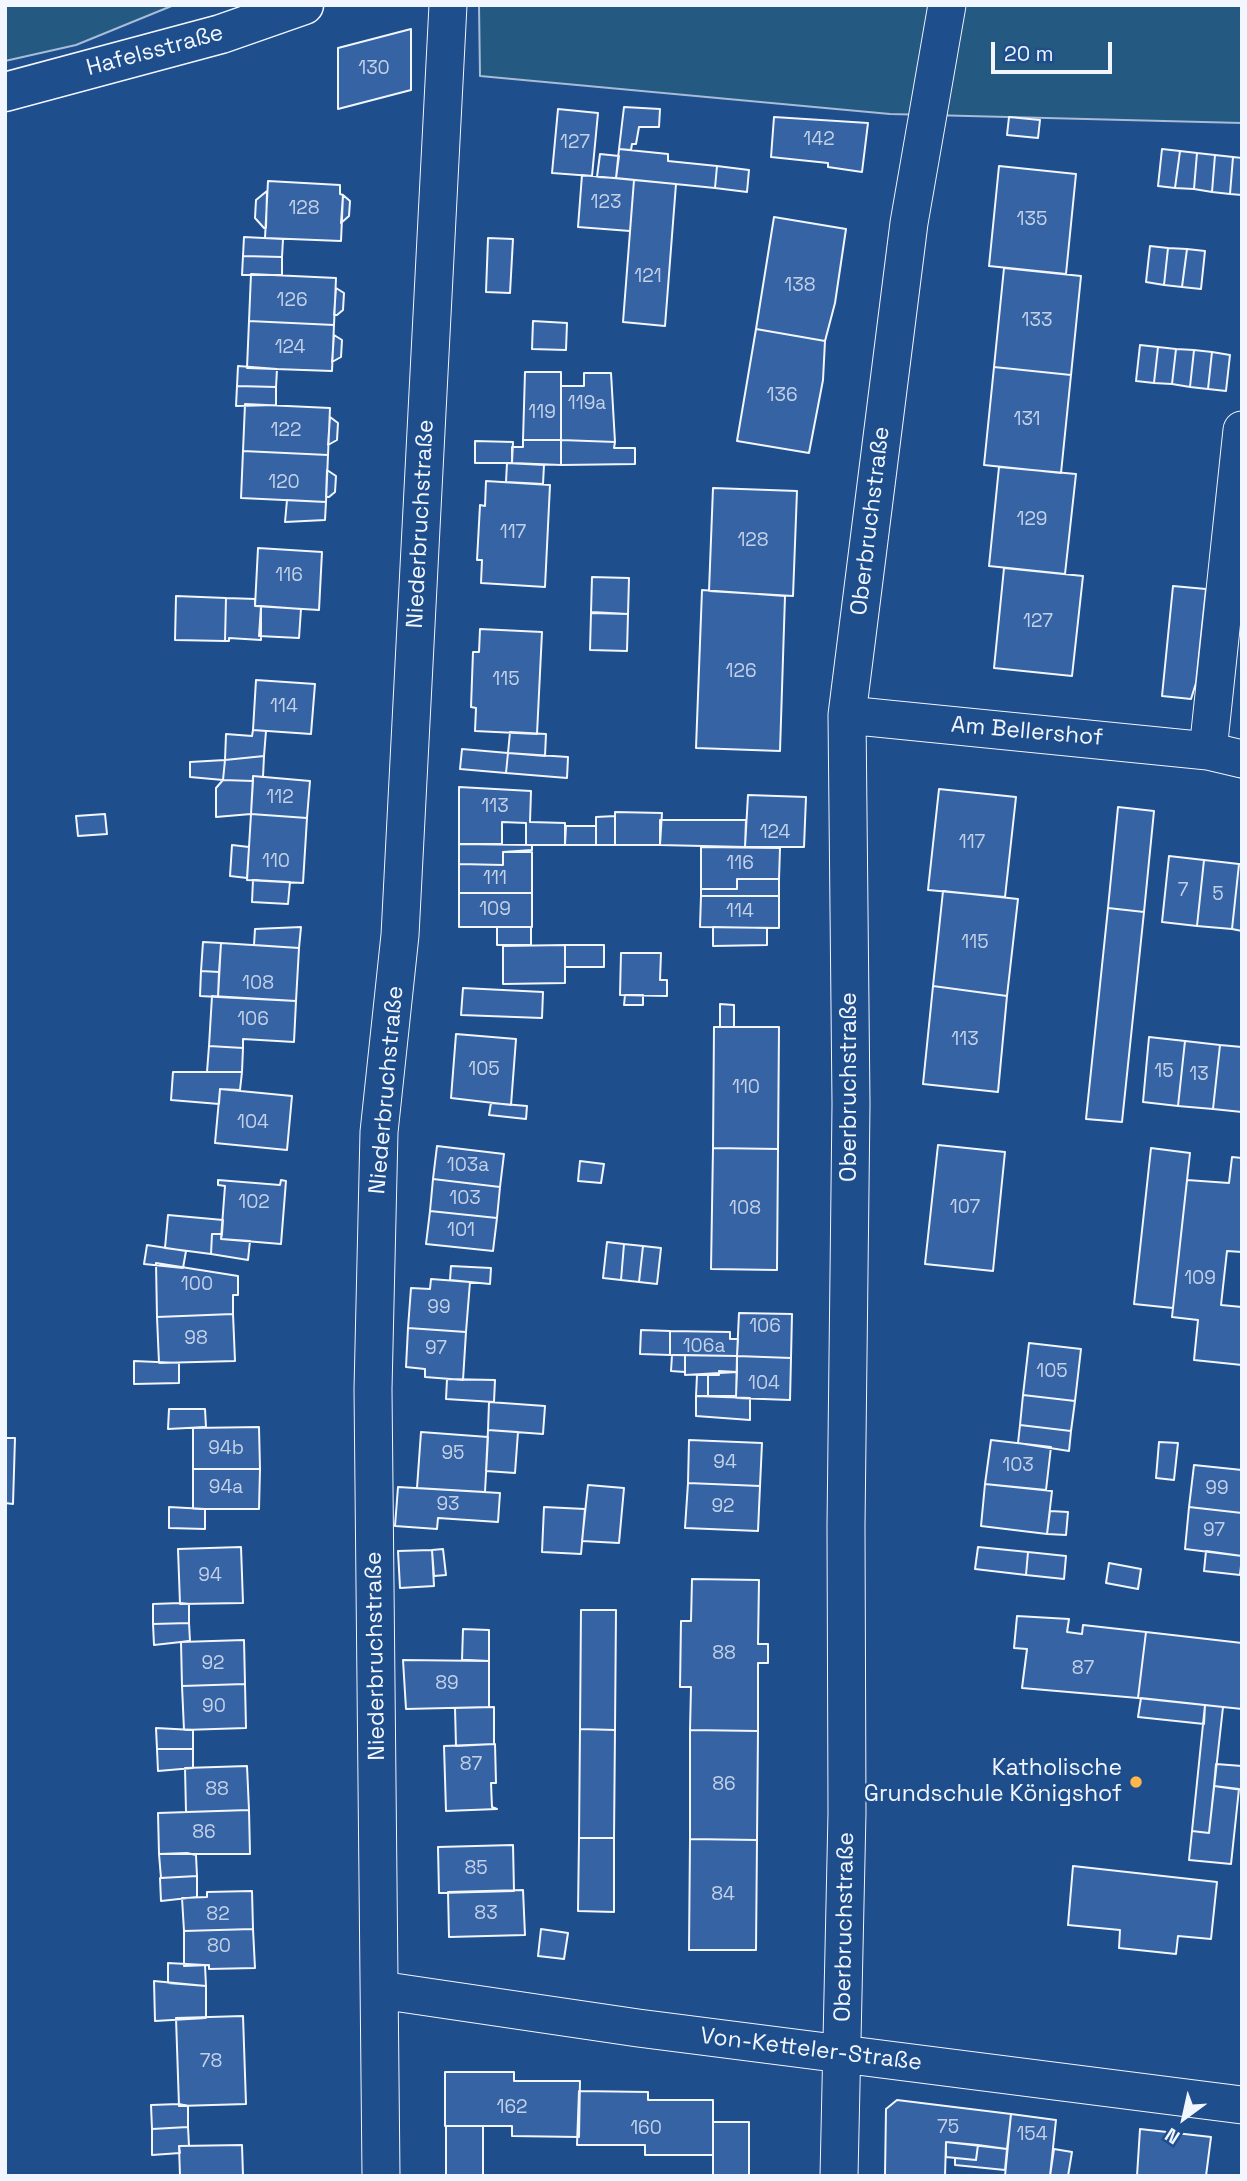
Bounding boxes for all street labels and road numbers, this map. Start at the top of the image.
street label: Hafelsstraße [84,19,226,83]
street label: Niederbruchstraße [402,419,440,629]
street label: Oberbruchstraße [846,425,896,617]
street label: Am Bellershof [950,712,1104,752]
street label: Niederbruchstraße [364,985,410,1195]
street label: Oberbruchstraße [836,992,864,1182]
street label: Niederbruchstraße [360,1551,392,1761]
street label: Oberbruchstraße [830,1832,860,2022]
street label: Von-Ketteler-Straße [699,2023,923,2077]

